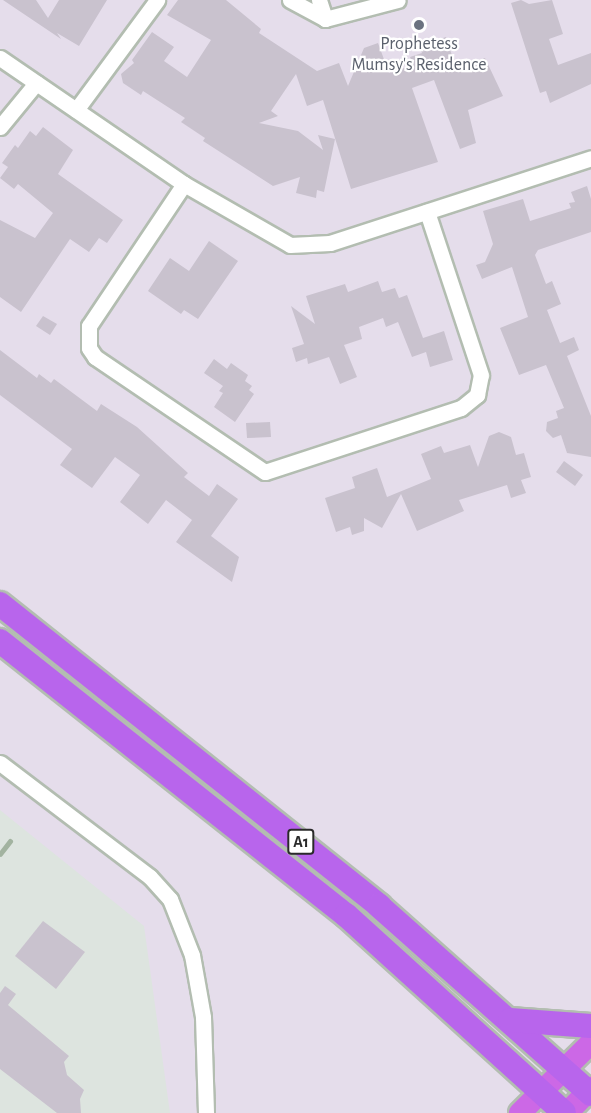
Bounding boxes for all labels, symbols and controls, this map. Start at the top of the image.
marker: Prophetess Mumsy's Residence [412,18,426,32]
place label: Prophetess Mumsy's Residence [352,34,486,76]
road number: A1 [286,829,316,855]

